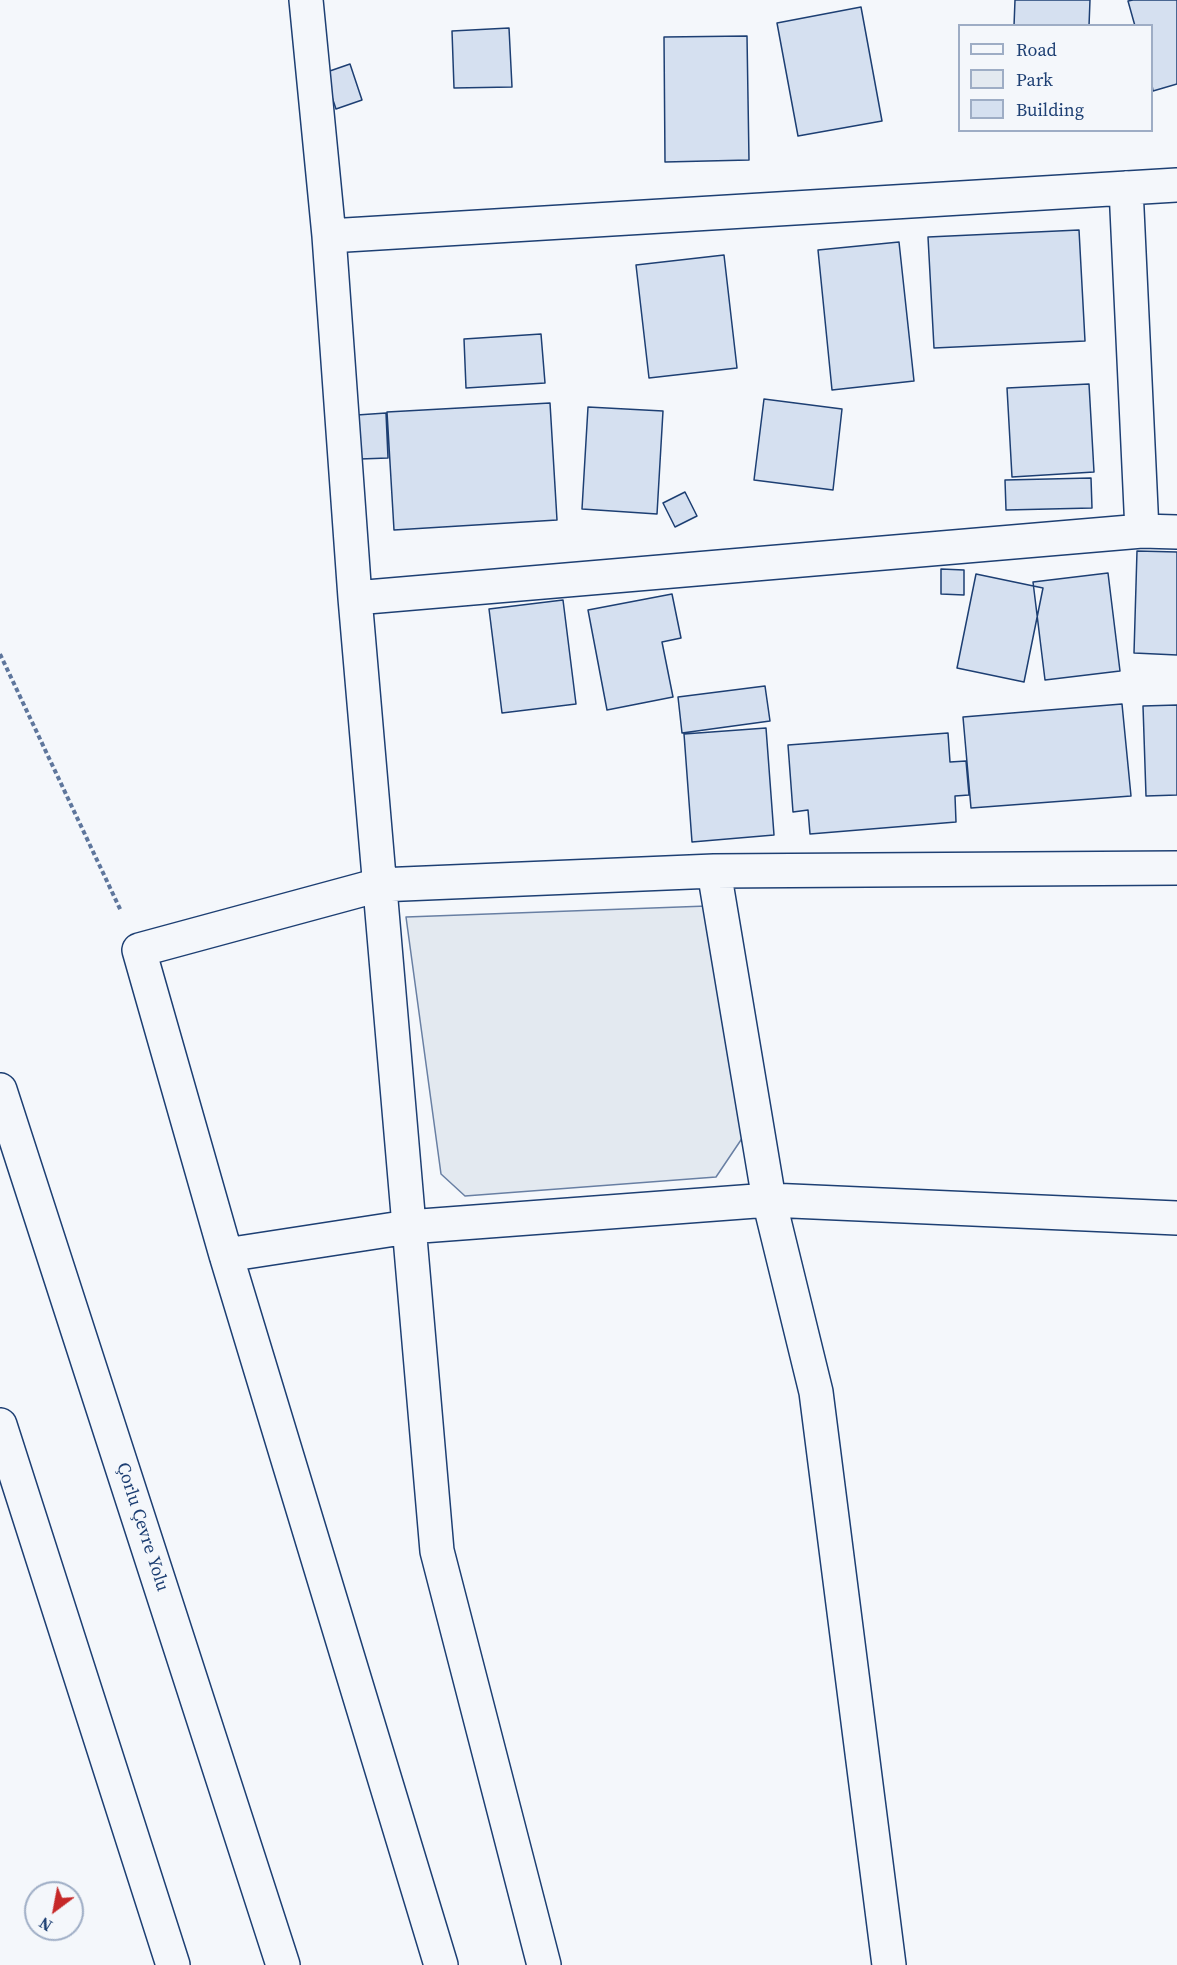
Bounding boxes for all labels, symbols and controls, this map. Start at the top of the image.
legend [958,24,1153,132]
text: Road [1016,37,1057,62]
text: Park [1016,67,1053,92]
text: Building [1016,97,1084,122]
street label: Çorlu Çevre Yolu [111,1460,173,1594]
north arrow [24,1881,84,1941]
text: N [35,1912,56,1937]

